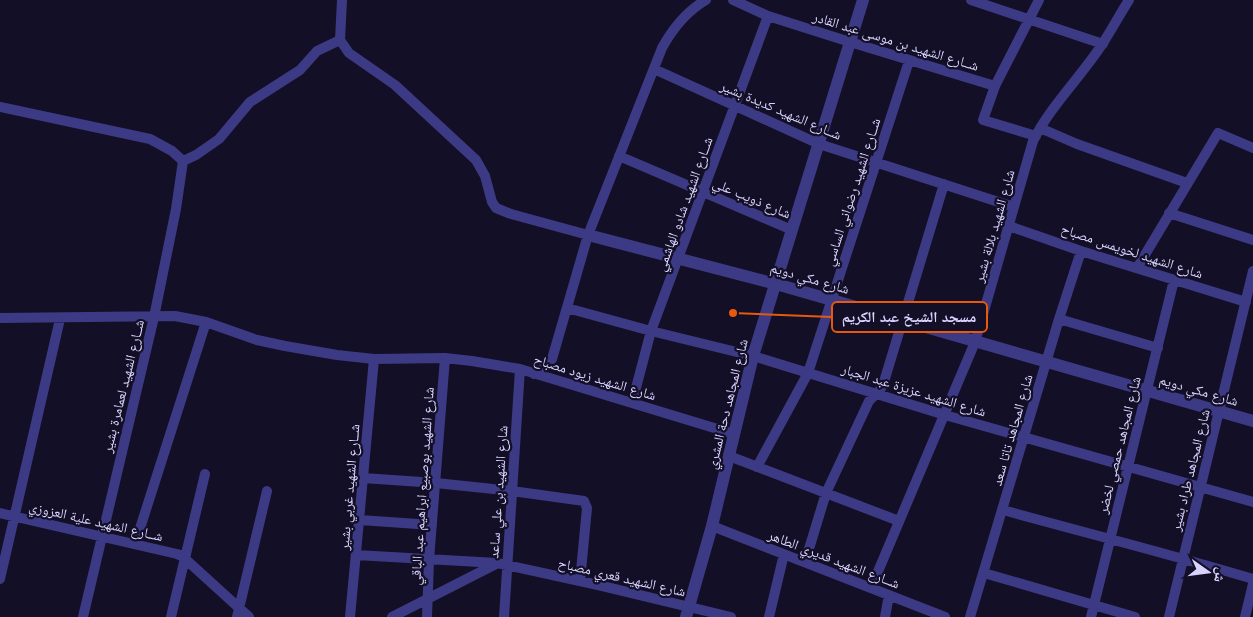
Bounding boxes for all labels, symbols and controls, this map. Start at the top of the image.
street label: شــارع الشهيد بن موسى عبد القادر [810,8,981,76]
street label: شــارع الشهيد كديدة بشير [716,77,844,145]
street label: شــارع الشهيد رضواني الساسي [821,116,887,269]
street label: شــارع الشهيد شادو الهاشمي [652,135,719,275]
street label: شارع الشهيد بلالة بشير [970,168,1020,286]
street label: شارع ذويب علي [709,174,793,225]
street label: شارع الشهيد لخويمس مصباح [1058,220,1205,283]
street label: شارع مكي دويم [768,259,851,300]
callout: مسجد الشيخ عبد الكريم [832,302,987,332]
text: مسجد الشيخ عبد الكريم [842,308,976,327]
street label: شــارع الشهيد لعمامرة بشير [98,318,149,456]
street label: شارع المجاهد دحة المشري [703,337,754,472]
street label: شارع الشهيد زيود مصباح [531,351,658,405]
street label: شارع الشهيد عزيزة عبد الجبار [838,360,988,422]
street label: شارع مكي دويم [1157,371,1240,412]
street label: شارع المجاهد تاتا سعد [988,372,1038,488]
street label: شارع المجاهد حمصي لخضر [1094,375,1147,517]
street label: شارع الشهيد بوصبيع ابراهيم عبد الباقي [407,386,440,586]
street label: شارع المجاهد طراد بشير [1167,407,1215,534]
street label: شــارع الشهيد غربي بشير [335,423,366,552]
street label: شارع الشهيد بن علي ساعد [485,425,514,559]
street label: شــارع الشهيد علية العزوزي [27,498,165,548]
street label: شــارع الشهيد قديري الطاهر [764,526,902,595]
north arrow [1183,547,1233,597]
street label: شارع الشهيد قعري مصباح [556,555,687,603]
text: ش [1210,566,1230,584]

